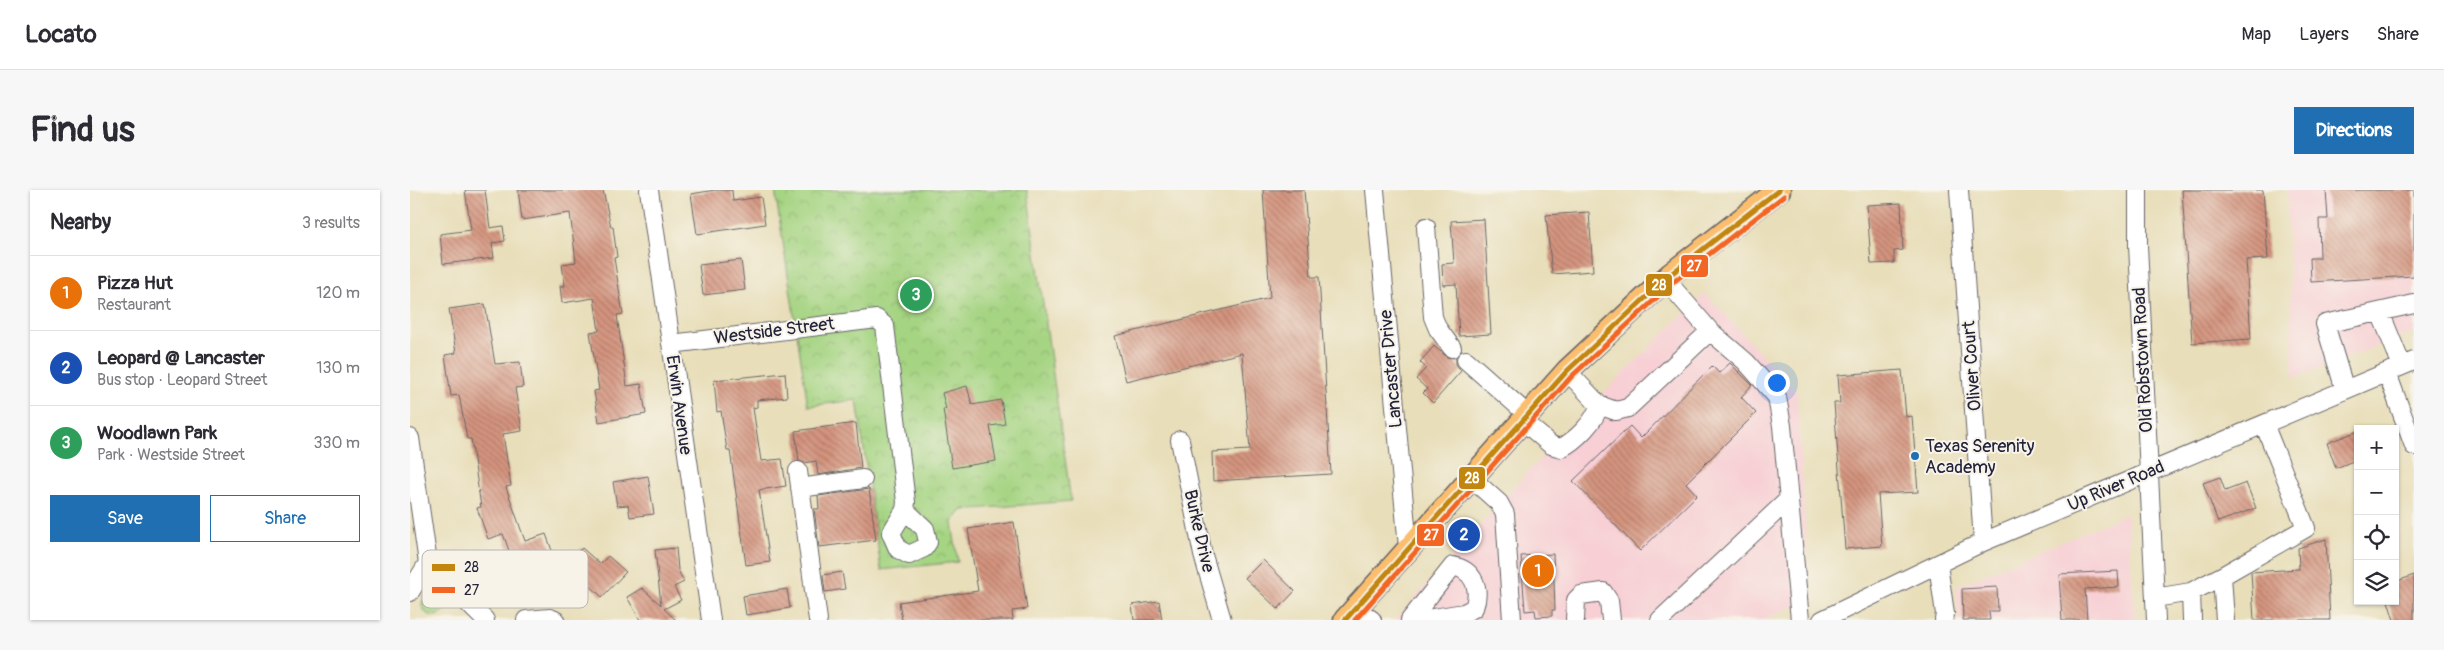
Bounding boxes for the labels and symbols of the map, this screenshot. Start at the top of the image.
line badge: 27 [1680,254,1709,278]
text: 27 [1686,258,1702,275]
line badge: 28 [1645,273,1673,297]
pin: 3 [900,276,932,314]
text: 28 [1652,277,1666,294]
street label: Old Robstown Road [2128,287,2158,433]
street label: Lancaster Drive [1374,309,1408,429]
street label: Westside Street [712,312,836,350]
street label: Oliver Court [1957,319,1987,412]
street label: Erwin Avenue [661,354,697,456]
your location [1764,370,1790,396]
place label: Texas Serenity Academy [1925,435,2035,479]
marker: Texas Serenity Academy [1909,450,1921,462]
street label: Up River Road [2064,455,2168,517]
line badge: 28 [1458,466,1486,490]
text: 28 [1465,470,1479,487]
street label: Burke Drive [1178,487,1220,575]
pin: 2 [1448,516,1480,554]
line badge: 27 [1416,523,1445,547]
text: 27 [1423,527,1439,544]
legend [422,550,588,608]
pin: 1 [1522,552,1554,590]
text: 28 [464,559,479,576]
text: 27 [464,582,480,599]

